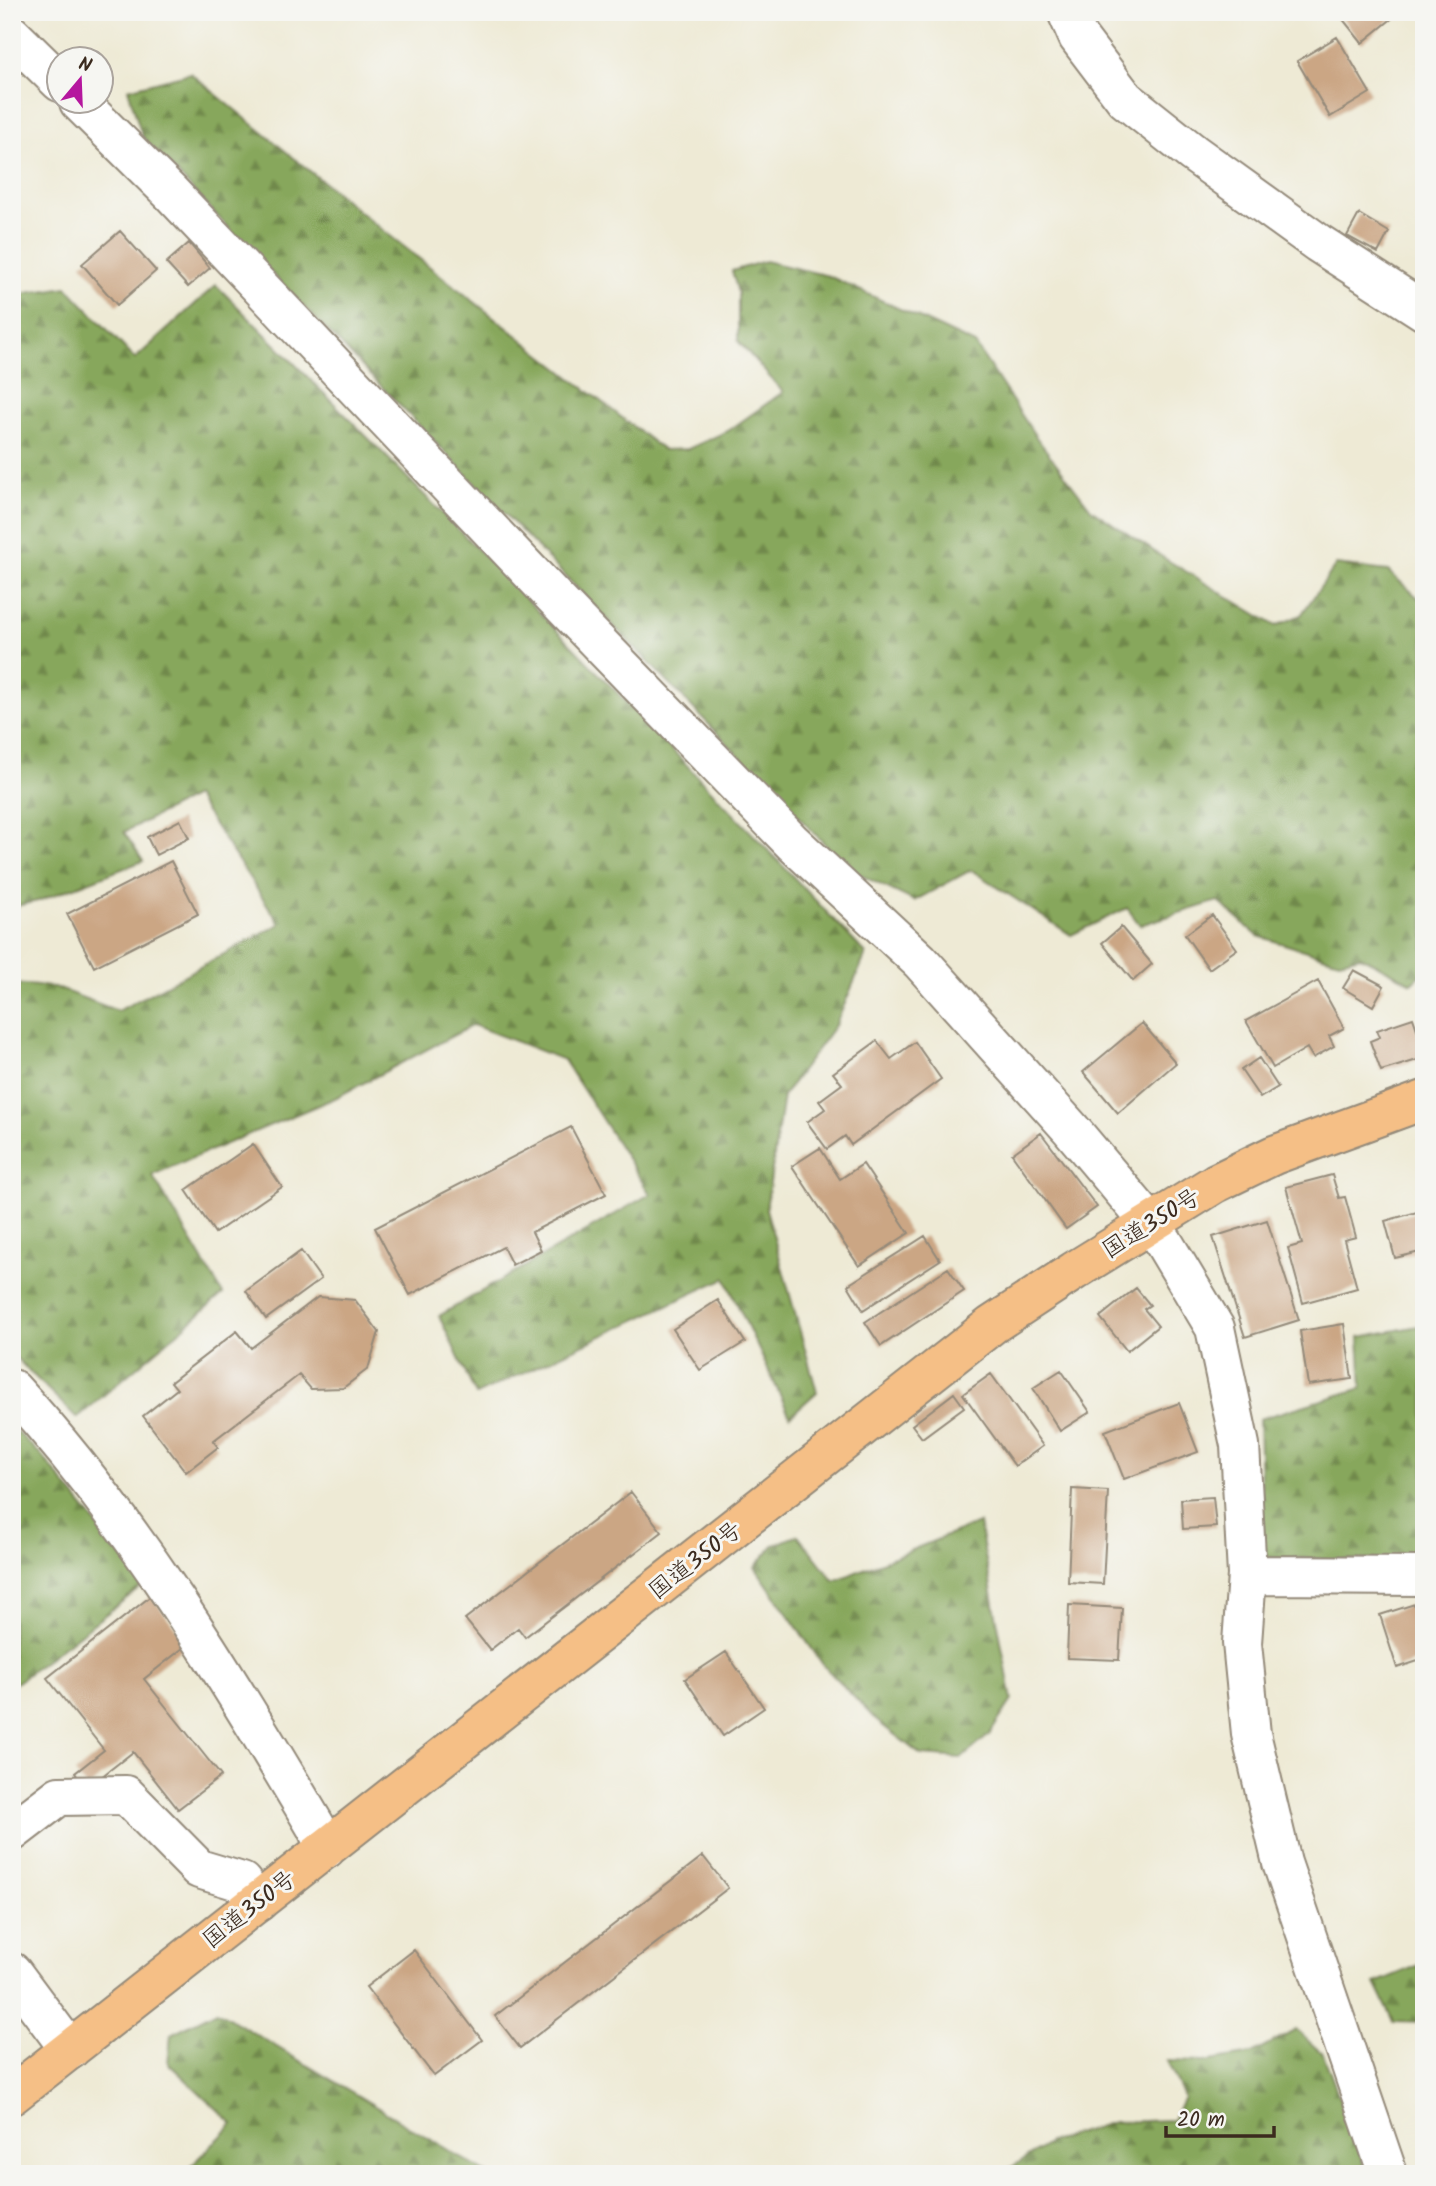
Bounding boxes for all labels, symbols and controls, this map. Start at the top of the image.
north arrow [46,46,116,116]
text: N [74,50,95,82]
street label: 国道350号 [1095,1178,1209,1270]
street label: 国道350号 [640,1512,752,1611]
street label: 国道350号 [194,1861,306,1960]
scale bar [1166,2095,1275,2139]
text: 20 m [1177,2104,1225,2137]

